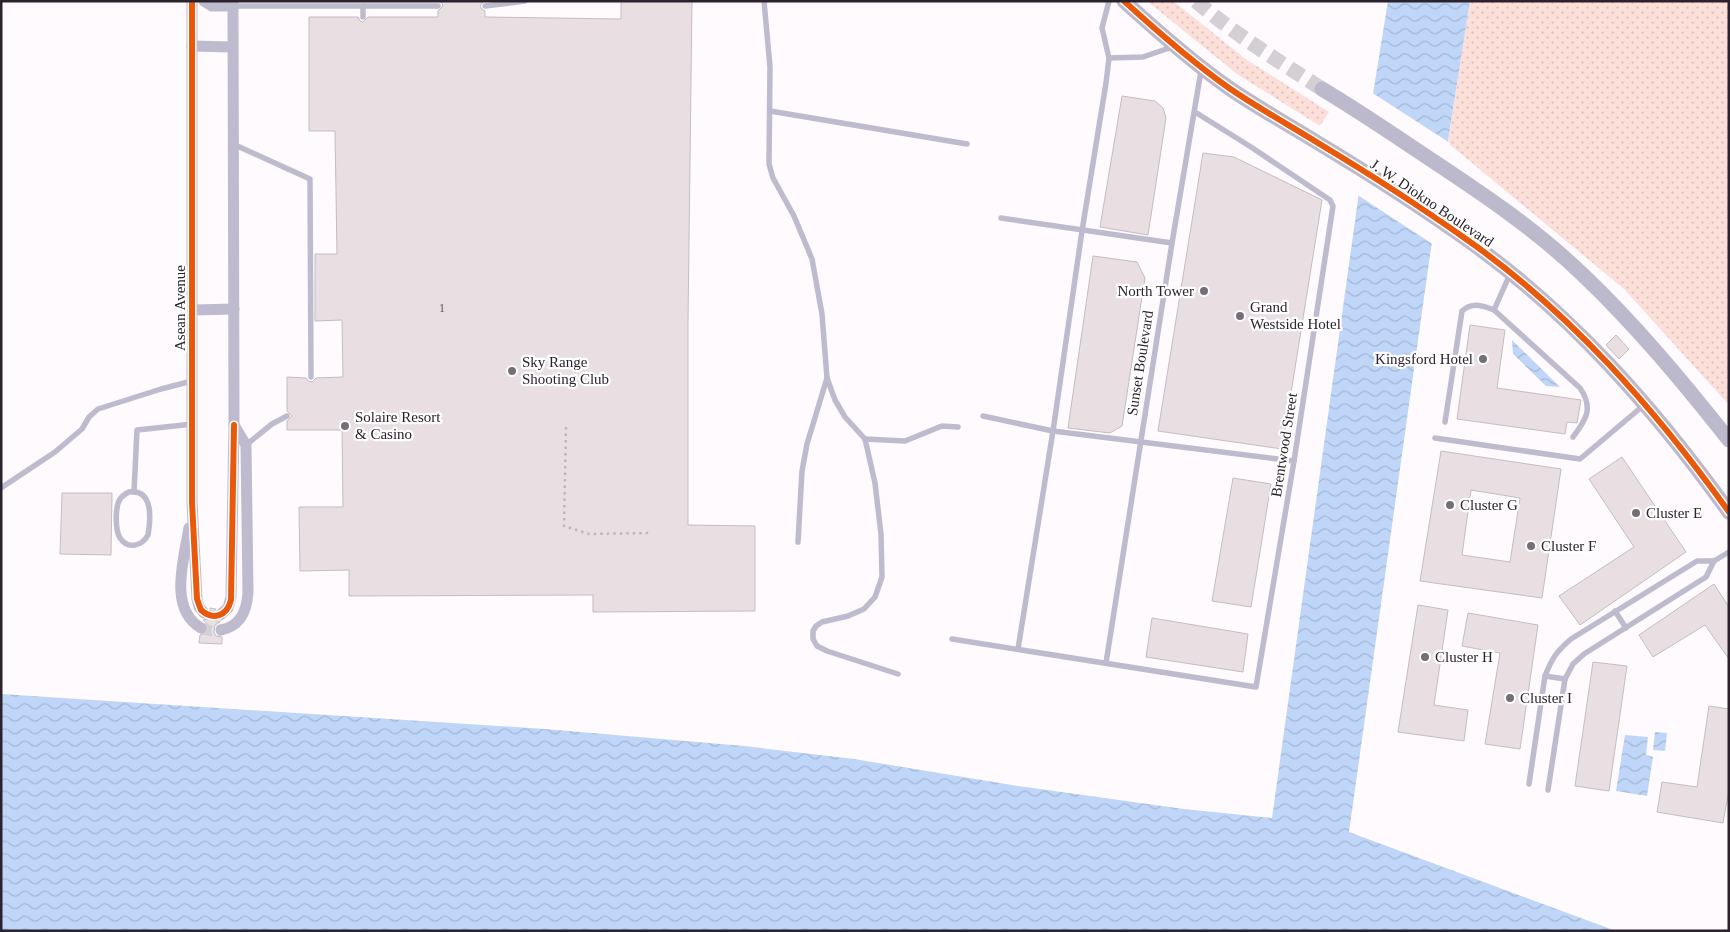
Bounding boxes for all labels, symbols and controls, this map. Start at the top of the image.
street label: J. W. Diokno Boulevard [1368,156,1497,250]
street label: Asean Avenue [172,265,188,351]
place label: North Tower [1117,283,1194,299]
marker: North Tower [1198,285,1210,297]
place label: Grand Westside Hotel [1250,299,1341,332]
house number: 1 [439,301,445,315]
street label: Sunset Boulevard [1124,309,1156,417]
marker: Grand Westside Hotel [1234,310,1246,322]
place label: Kingsford Hotel [1375,351,1473,367]
marker: Kingsford Hotel [1477,353,1489,365]
place label: Sky Range Shooting Club [522,354,609,387]
marker: Sky Range Shooting Club [506,365,518,377]
street label: Brentwood Street [1268,391,1300,498]
place label: Solaire Resort & Casino [355,409,441,442]
marker: Solaire Resort & Casino [339,420,351,432]
place label: Cluster G [1460,497,1518,513]
marker: Cluster G [1444,499,1456,511]
place label: Cluster E [1646,505,1702,521]
marker: Cluster E [1630,507,1642,519]
place label: Cluster F [1541,538,1596,554]
marker: Cluster F [1525,540,1537,552]
place label: Cluster H [1435,649,1493,665]
marker: Cluster H [1419,651,1431,663]
place label: Cluster I [1520,690,1572,706]
marker: Cluster I [1504,692,1516,704]

